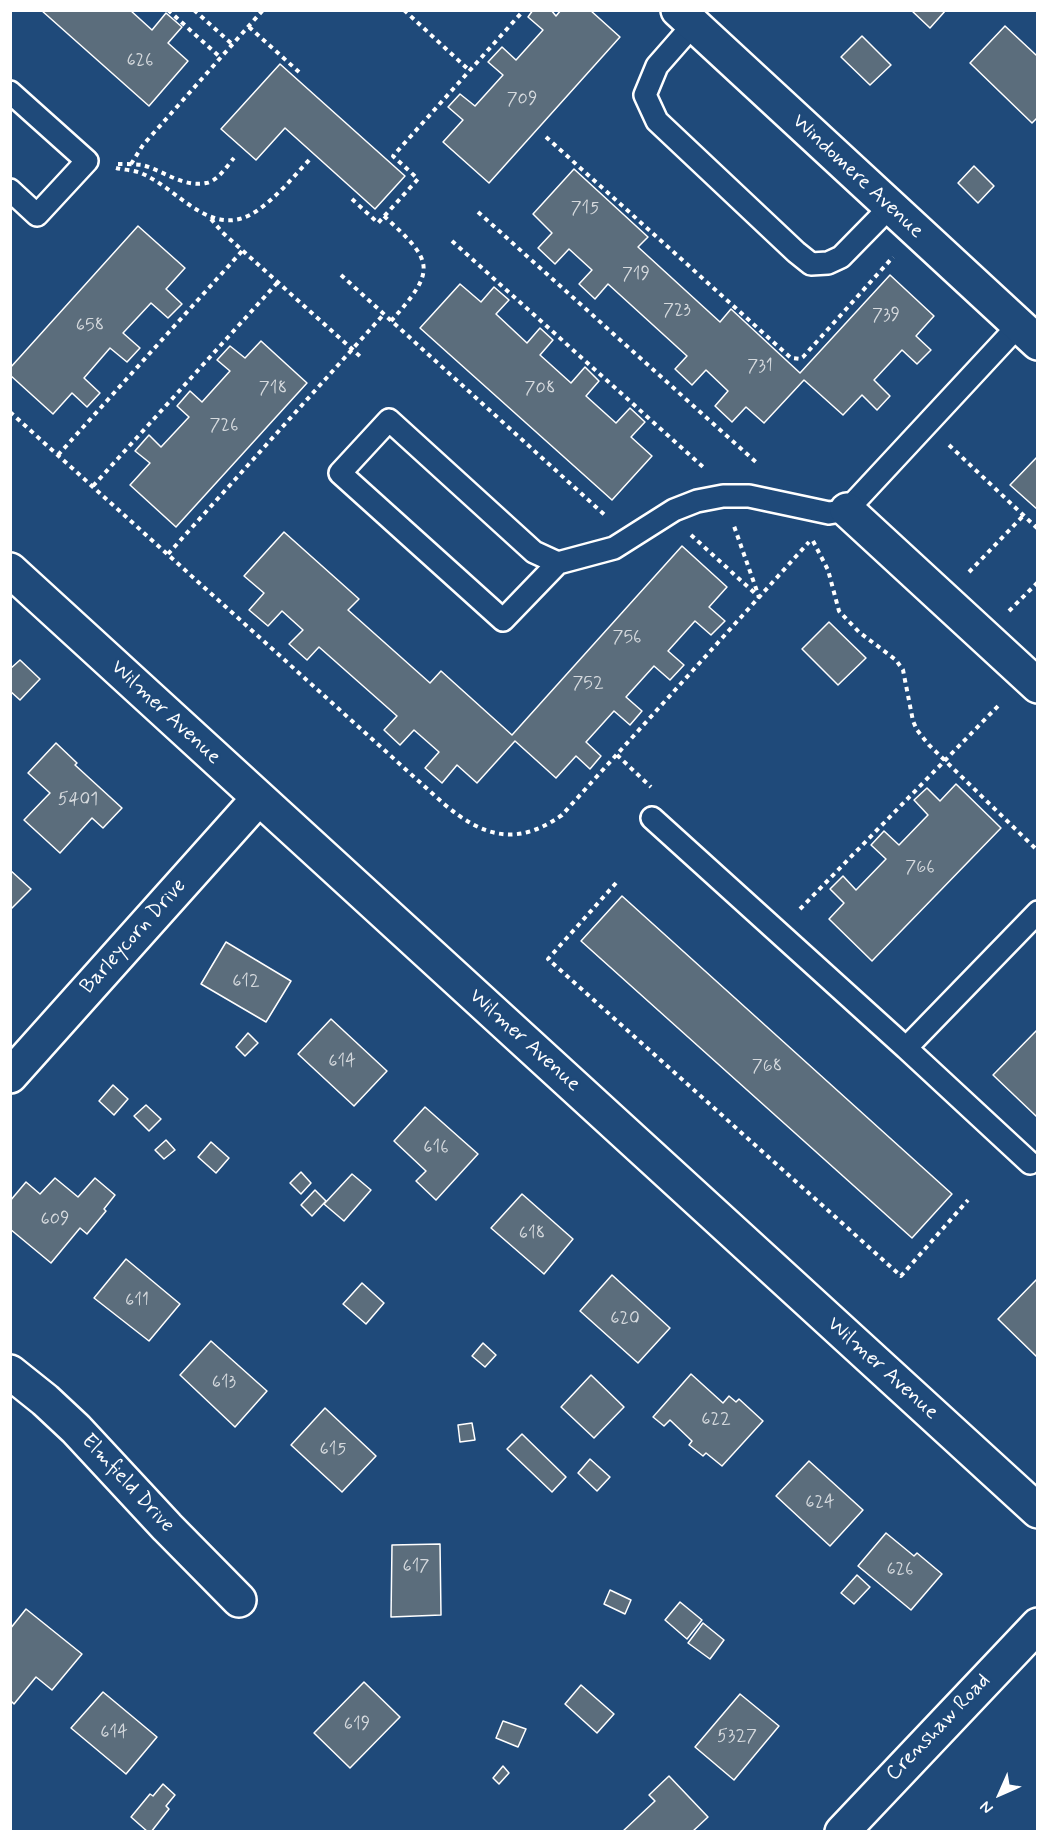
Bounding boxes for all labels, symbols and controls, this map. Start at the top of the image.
house number: 626 [126,50,154,72]
house number: 709 [507,89,537,111]
street label: Windomere Avenue [786,110,928,244]
house number: 715 [571,198,599,220]
house number: 719 [622,264,650,286]
house number: 723 [663,300,691,322]
house number: 739 [872,305,900,327]
house number: 658 [76,315,104,337]
house number: 731 [747,356,773,378]
house number: 718 [259,378,287,400]
house number: 708 [525,378,555,400]
house number: 726 [210,415,238,437]
house number: 756 [613,627,641,649]
street label: Wilmer Avenue [105,656,225,770]
house number: 752 [572,673,604,695]
house number: 5401 [58,789,98,811]
house number: 766 [905,857,935,879]
street label: Barleycorn Drive [76,874,192,1000]
house number: 612 [232,971,260,993]
street label: Wilmer Avenue [463,984,585,1098]
house number: 614 [328,1051,356,1073]
house number: 768 [752,1056,782,1078]
house number: 616 [423,1137,449,1159]
house number: 609 [41,1209,69,1231]
house number: 618 [519,1223,545,1245]
house number: 611 [125,1290,149,1312]
house number: 620 [610,1308,640,1330]
street label: Wilmer Avenue [821,1312,943,1426]
house number: 613 [212,1372,236,1394]
house number: 622 [701,1409,731,1431]
street label: Elmfield Drive [75,1429,179,1539]
house number: 615 [320,1439,346,1461]
house number: 624 [805,1492,835,1514]
house number: 617 [403,1556,429,1578]
house number: 626 [886,1559,914,1581]
street label: Crenshaw Road [881,1669,997,1787]
house number: 619 [344,1714,370,1736]
house number: 614 [100,1722,128,1744]
house number: 5327 [717,1726,757,1748]
north arrow [970,1764,1030,1824]
text: N [976,1796,998,1818]

